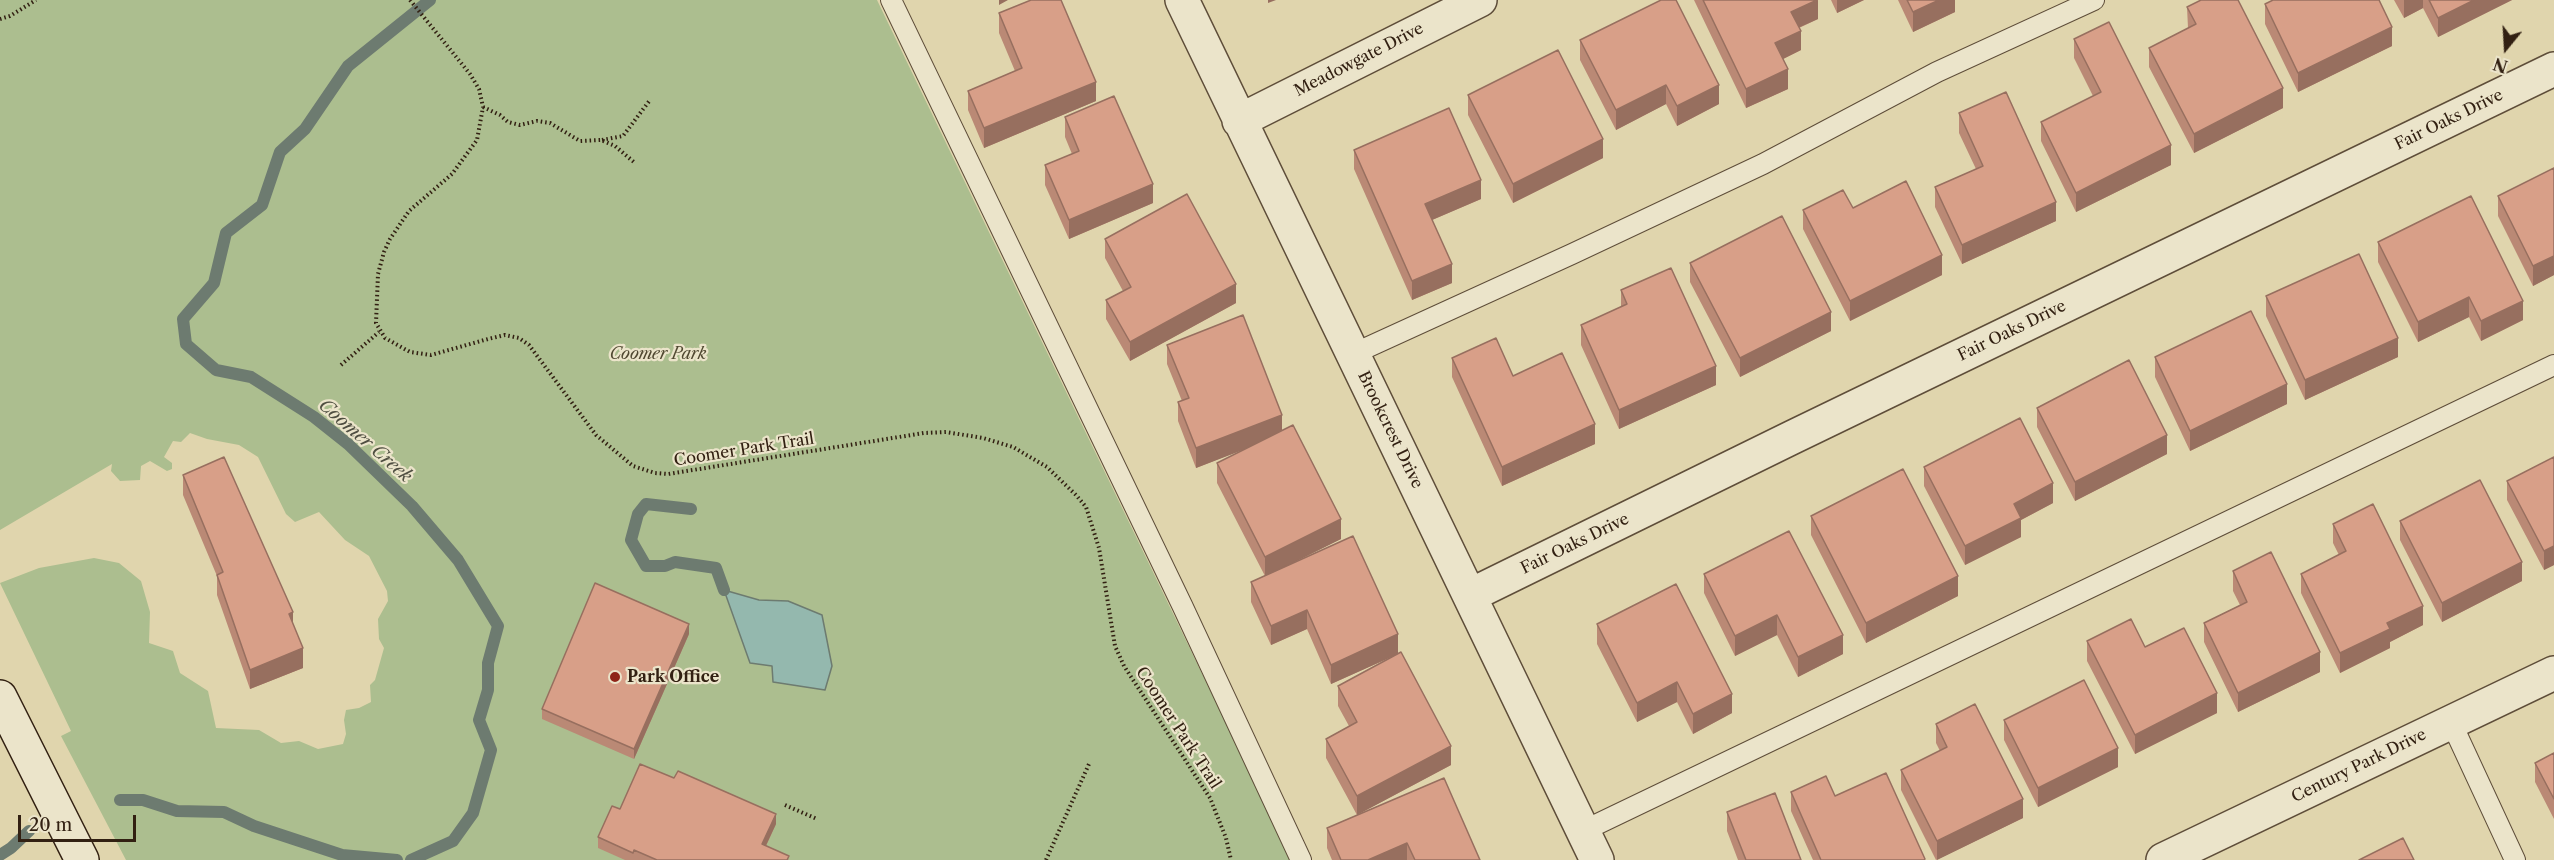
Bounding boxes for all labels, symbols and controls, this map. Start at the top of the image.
north arrow [2476,18,2536,78]
street label: Meadowgate Drive [1291,19,1427,101]
text: N [2491,53,2510,77]
street label: Fair Oaks Drive [2392,86,2506,154]
street label: Fair Oaks Drive [1955,297,2069,365]
park label: Coomer Park [610,344,706,364]
street label: Brookcrest Drive [1353,368,1427,492]
water label: Coomer Creek [314,395,416,487]
street label: Coomer Park Trail [673,429,815,471]
street label: Fair Oaks Drive [1518,510,1632,578]
street label: Coomer Park Trail [1131,663,1225,793]
place label: Park Office [627,667,719,687]
marker: Park Office [608,670,622,684]
street label: Century Park Drive [2289,725,2429,807]
scale bar [21,803,140,841]
text: 20 m [29,814,72,836]

